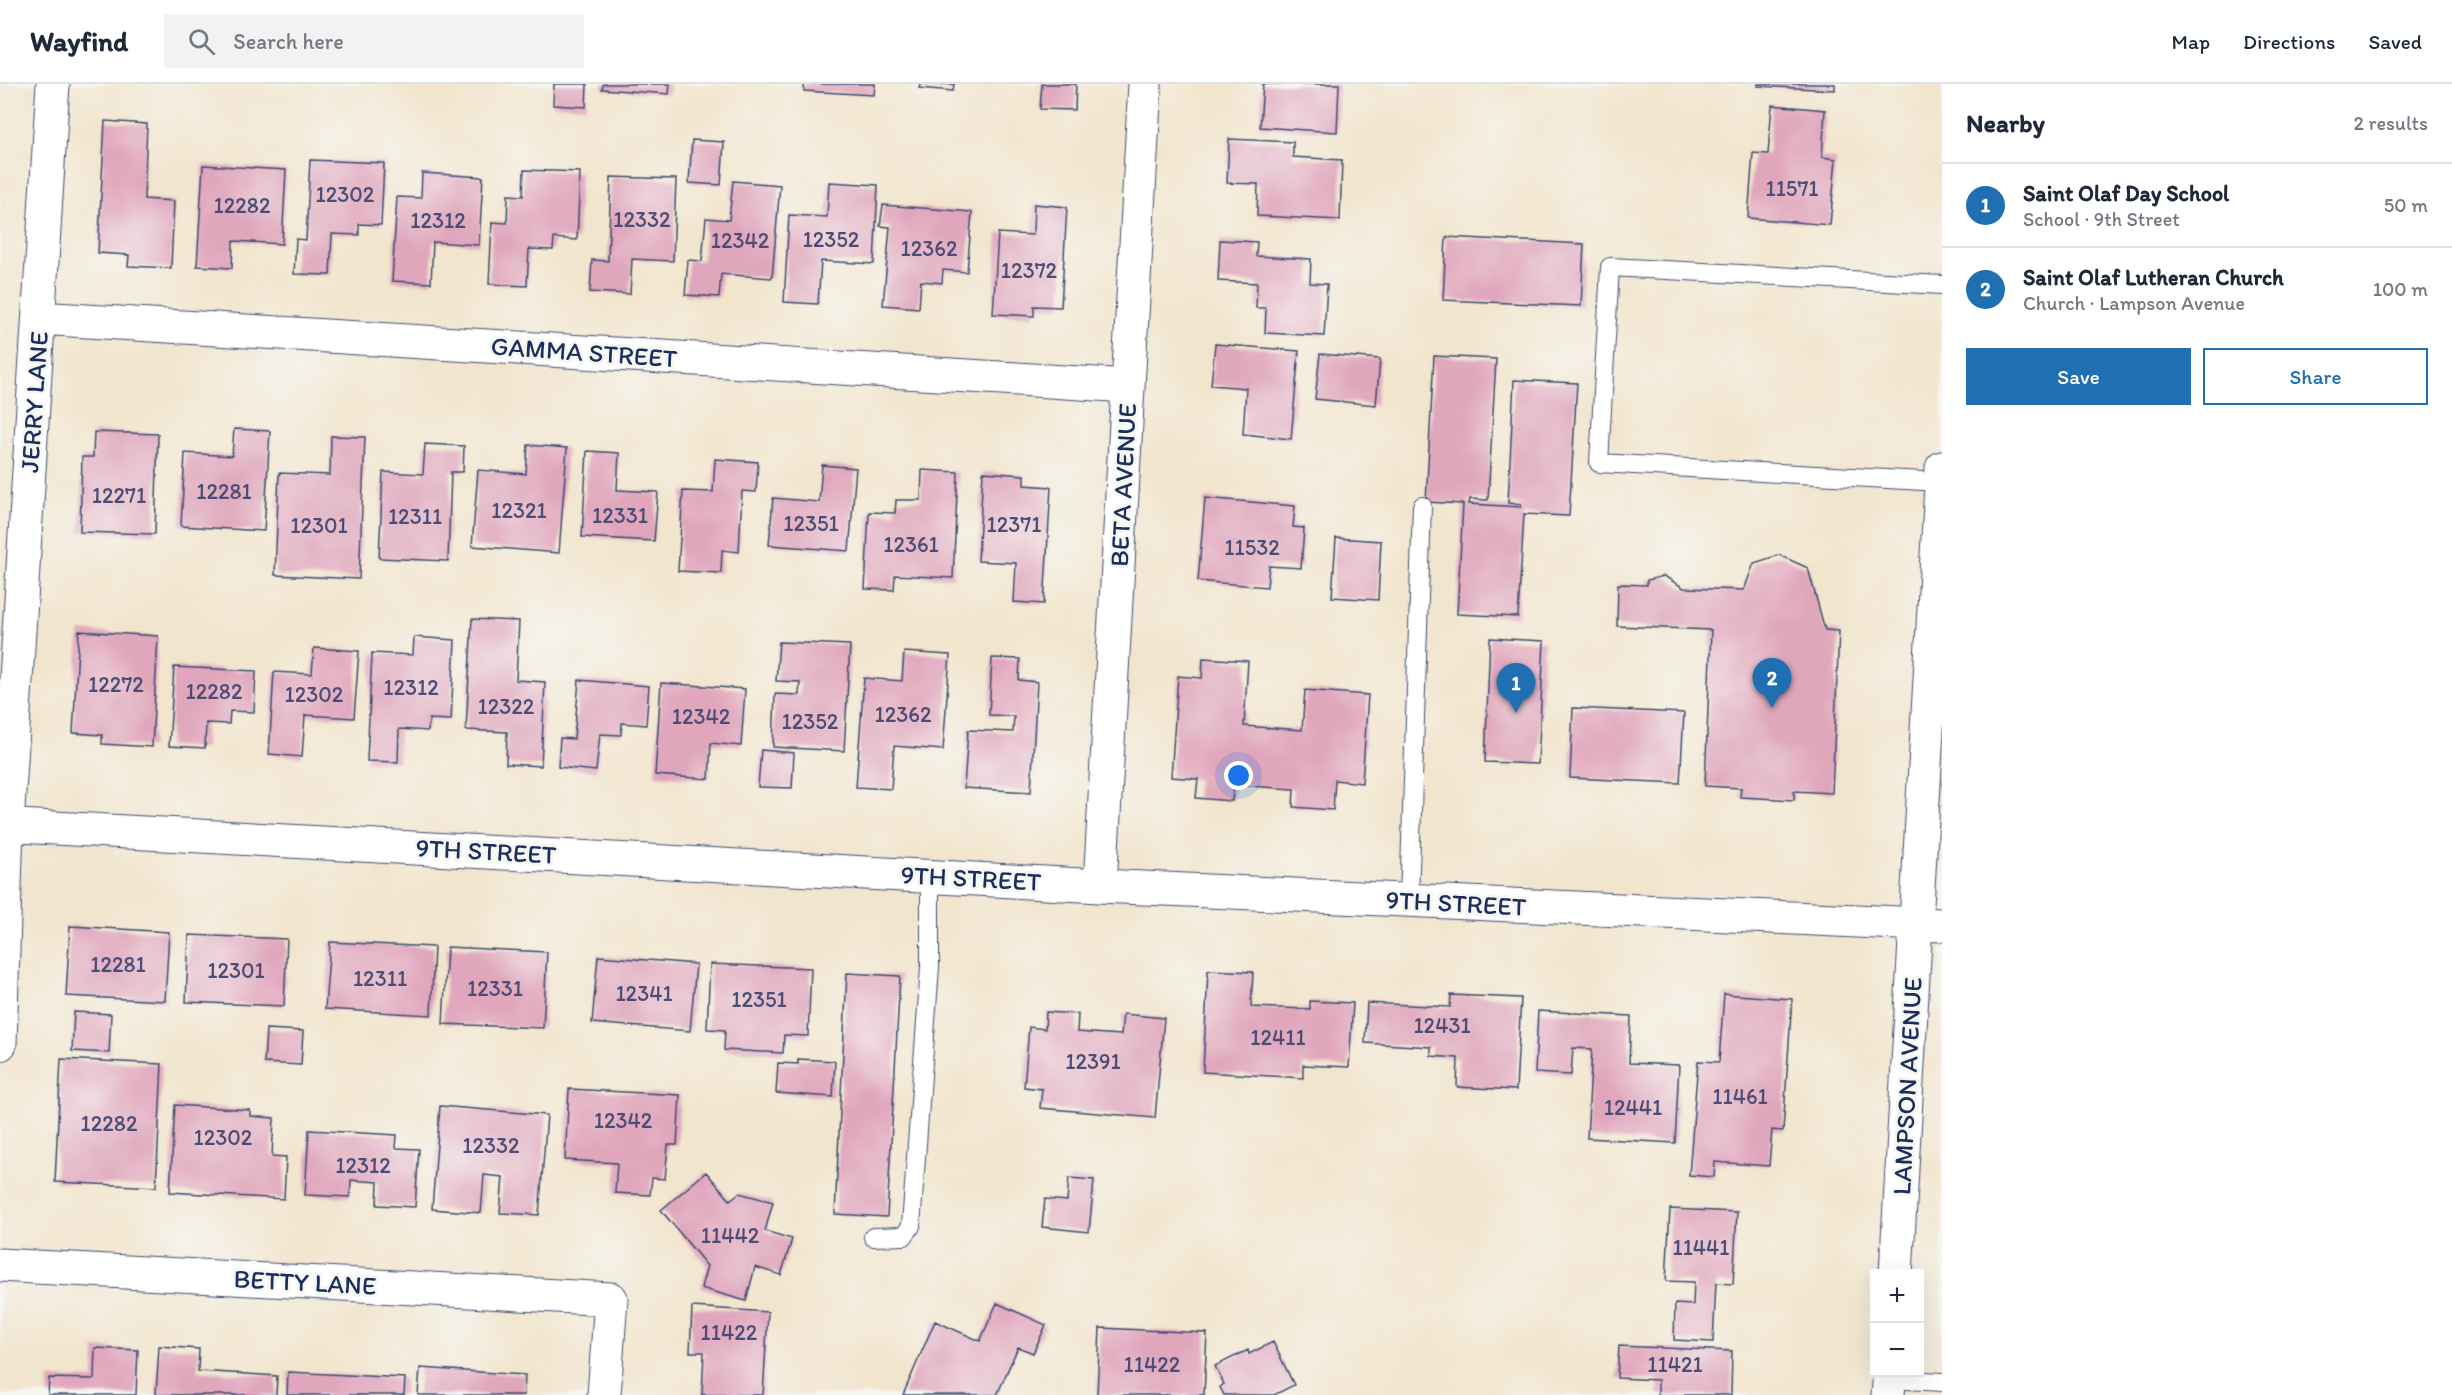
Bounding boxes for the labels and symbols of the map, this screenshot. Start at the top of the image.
house number: 11571 [1765,175,1819,202]
house number: 12302 [316,181,375,208]
house number: 12282 [214,192,271,219]
house number: 12332 [613,206,671,233]
house number: 12312 [410,207,466,234]
house number: 12352 [803,226,860,253]
house number: 12342 [711,227,770,254]
house number: 12362 [901,235,958,262]
house number: 12372 [1001,257,1058,284]
street label: JERRY LANE [13,330,55,474]
street label: GAMMA STREET [490,330,679,375]
street label: BETA AVENUE [1103,402,1143,568]
house number: 12281 [196,478,252,505]
house number: 12271 [92,482,146,509]
house number: 12321 [491,497,547,524]
house number: 12331 [592,502,648,529]
house number: 12311 [388,503,442,530]
house number: 12351 [783,510,839,537]
house number: 12371 [987,511,1041,538]
house number: 12301 [290,512,348,539]
house number: 12361 [883,531,939,558]
house number: 11532 [1224,534,1280,561]
pin: 2 [1752,658,1792,708]
pin: 1 [1496,664,1536,713]
house number: 12272 [88,671,144,698]
house number: 12312 [383,674,439,701]
house number: 12282 [186,678,243,705]
house number: 12302 [285,681,344,708]
house number: 12322 [478,693,535,720]
house number: 12362 [875,701,932,728]
house number: 12342 [672,703,731,730]
house number: 12352 [782,708,839,735]
your location [1224,761,1253,790]
street label: 9TH STREET [415,831,558,871]
street label: 9TH STREET [900,858,1043,898]
street label: 9TH STREET [1385,883,1528,923]
house number: 12281 [90,951,146,978]
house number: 12301 [207,957,265,984]
house number: 12311 [353,965,407,992]
house number: 12331 [467,975,523,1002]
street label: LAMPSON AVENUE [1885,976,1929,1196]
house number: 12341 [615,980,673,1007]
house number: 12351 [731,986,787,1013]
house number: 12431 [1413,1012,1471,1039]
house number: 12411 [1250,1024,1306,1051]
house number: 12391 [1065,1048,1121,1075]
house number: 11461 [1712,1083,1768,1110]
house number: 12441 [1604,1094,1662,1121]
house number: 12342 [594,1107,653,1134]
house number: 12282 [81,1110,138,1137]
house number: 12302 [194,1124,253,1151]
house number: 12332 [462,1132,520,1159]
house number: 12312 [335,1152,391,1179]
house number: 11442 [701,1222,760,1249]
house number: 11441 [1672,1234,1730,1261]
street label: BETTY LANE [233,1262,377,1302]
house number: 11422 [701,1319,758,1346]
house number: 11422 [1124,1351,1181,1378]
house number: 11421 [1647,1351,1703,1378]

